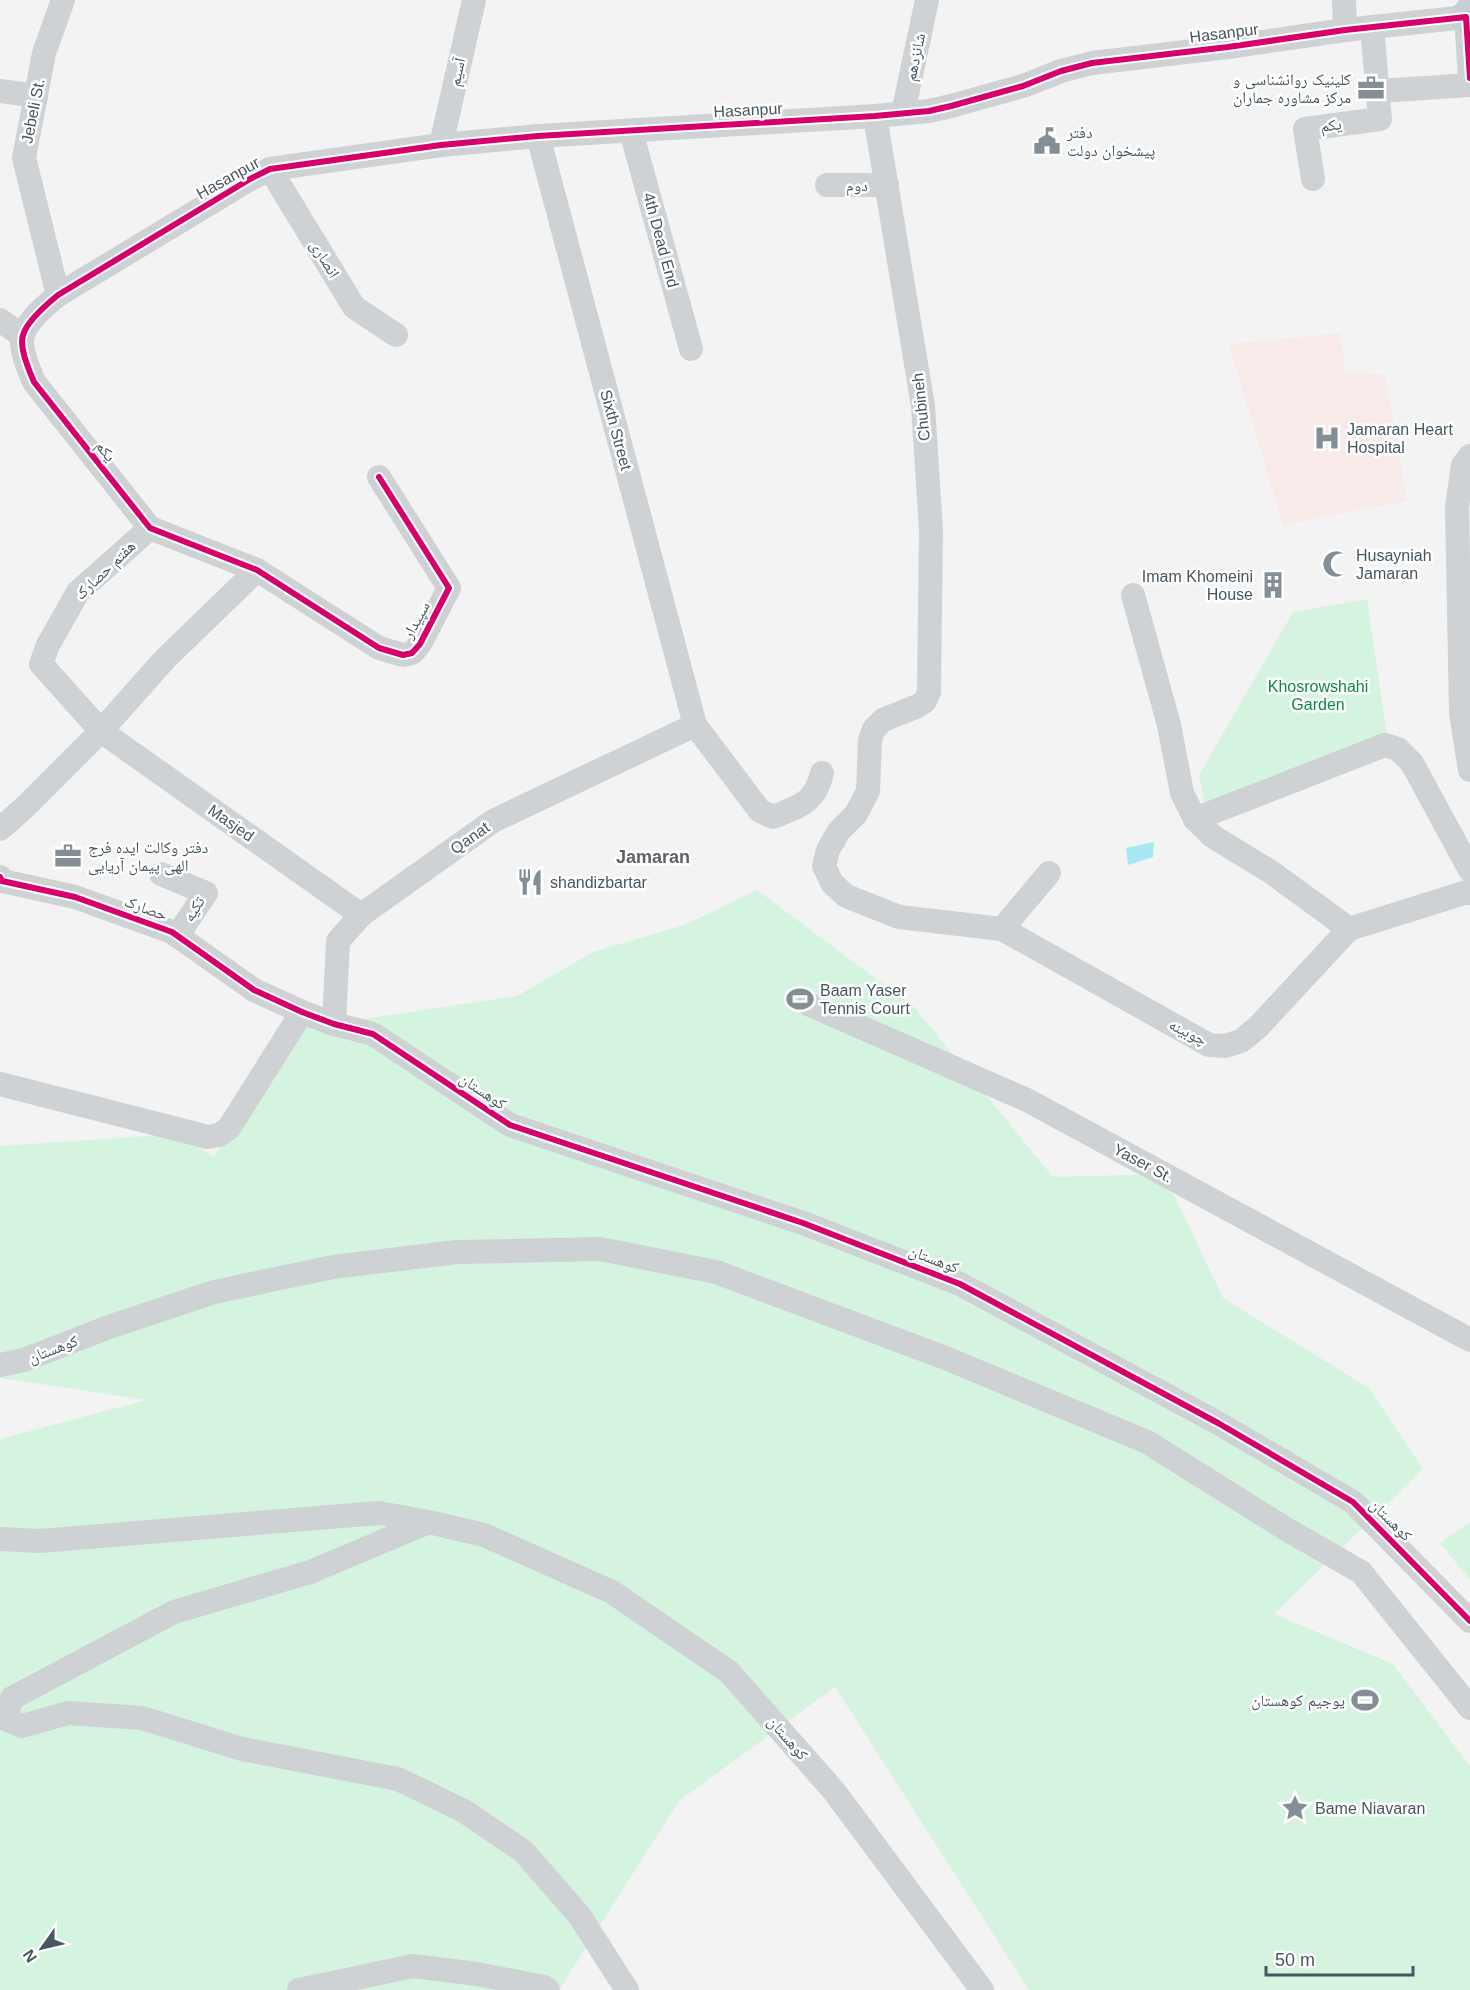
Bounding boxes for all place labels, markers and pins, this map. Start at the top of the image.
place label: کلینیک روانشناسی و مرکز مشاوره جماران [1233,71,1351,108]
office icon: کلینیک روانشناسی و مرکز مشاوره جماران [1356,73,1386,103]
place label: دفتر پیشخوان دولت [1066,124,1155,161]
public building icon: دفتر پیشخوان دولت [1032,126,1062,156]
place label: Jamaran Heart Hospital [1347,421,1453,456]
hospital icon: Jamaran Heart Hospital [1312,423,1342,453]
place label: Husayniah Jamaran [1356,547,1432,582]
mosque icon: Husayniah Jamaran [1321,549,1351,579]
place label: Imam Khomeini House [1142,568,1253,603]
building icon: Imam Khomeini House [1258,570,1288,600]
place label: دفتر وکالت ایده فرج الهی پیمان آریایی [88,839,208,876]
office icon: دفتر وکالت ایده فرج الهی پیمان آریایی [53,841,83,871]
restaurant icon: shandizbartar [515,867,545,897]
place label: shandizbartar [550,874,648,891]
place label: Baam Yaser Tennis Court [820,982,910,1017]
sports icon: Baam Yaser Tennis Court [785,984,815,1014]
sports icon: یوجیم کوهستان [1350,1685,1380,1715]
place label: یوجیم کوهستان [1251,1692,1345,1711]
place icon: Bame Niavaran [1280,1793,1310,1823]
place label: Bame Niavaran [1315,1800,1425,1817]

